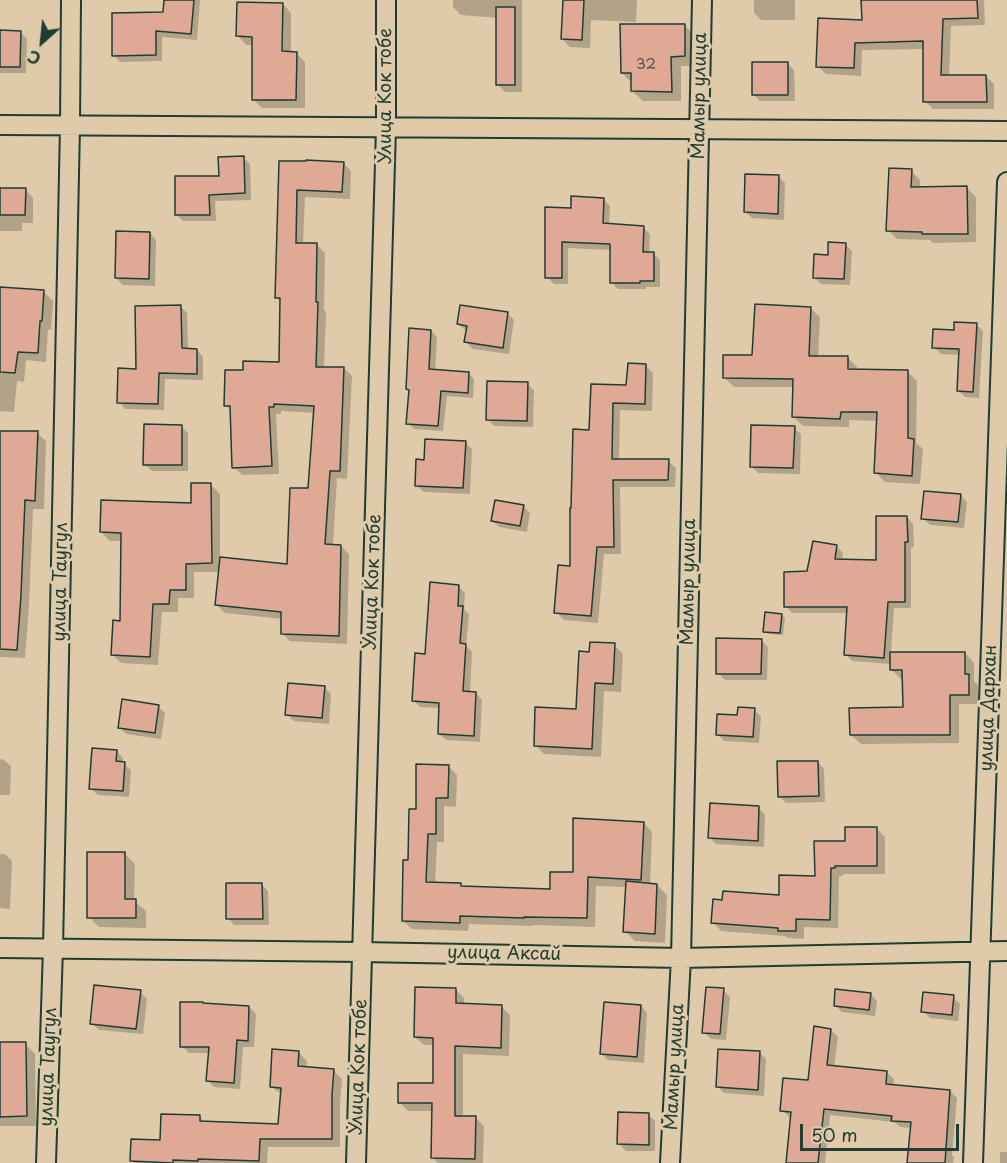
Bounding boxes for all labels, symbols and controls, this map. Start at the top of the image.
north arrow [12,12,72,72]
street label: Улица Кок тобе [375,28,397,164]
street label: Мамыр улица [688,32,712,160]
text: С [23,45,45,71]
house number: 32 [636,56,656,74]
street label: Улица Кок тобе [360,514,386,650]
street label: Мамыр улица [677,518,701,646]
street label: улица Таугул [49,522,73,642]
street label: улица Дархан [976,644,1002,772]
street label: улица Аксай [447,942,561,966]
street label: Улица Кок тобе [346,999,372,1135]
street label: Мамыр улица [661,1003,689,1131]
street label: улица Таугул [36,1007,62,1127]
scale bar [803,1112,962,1150]
text: 50 m [811,1121,858,1148]

